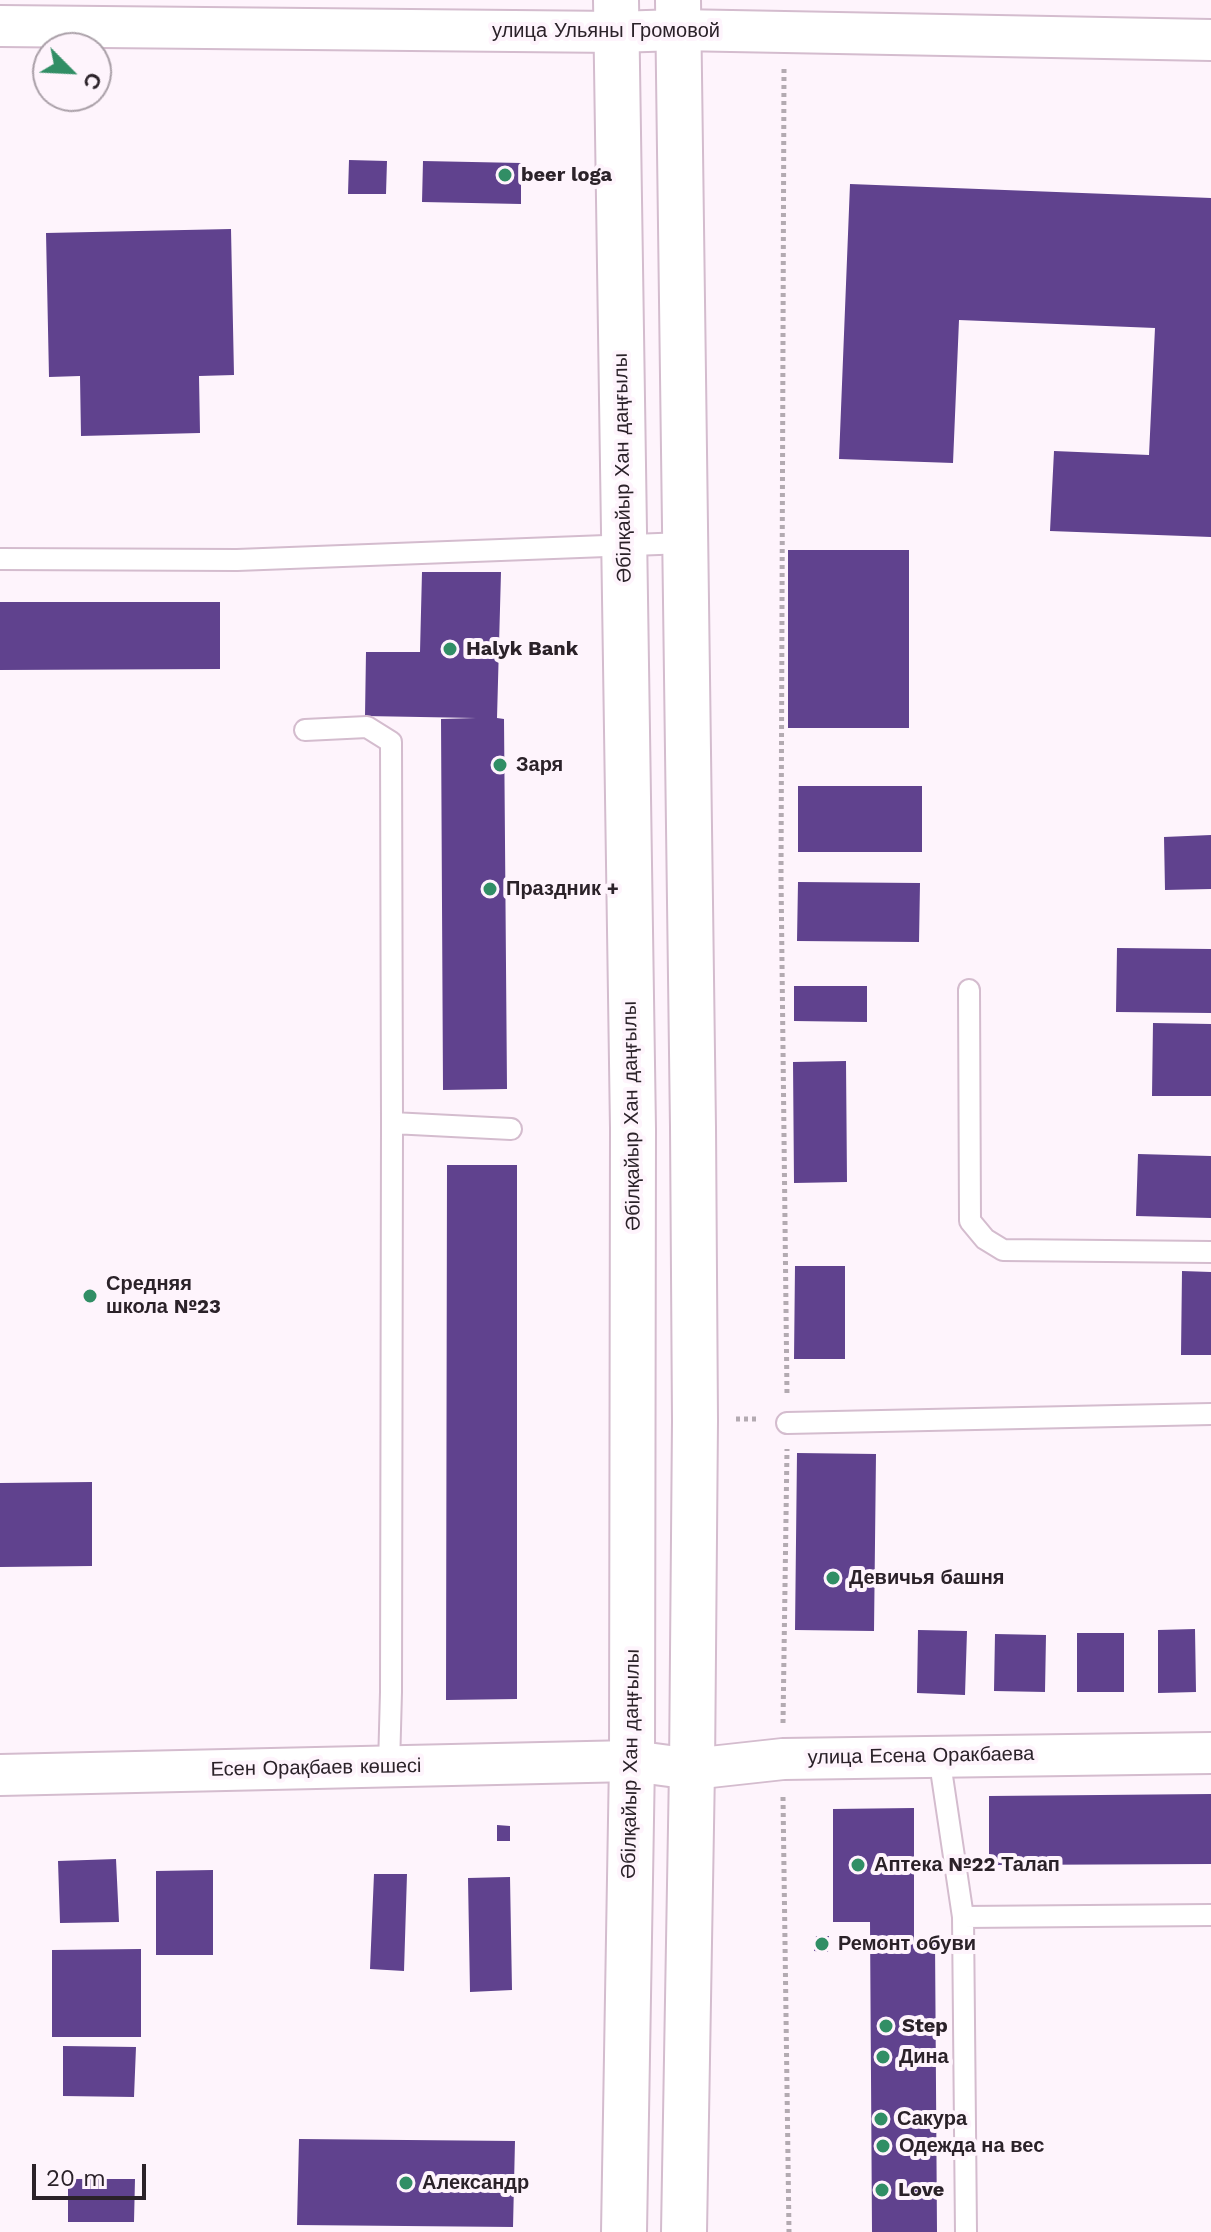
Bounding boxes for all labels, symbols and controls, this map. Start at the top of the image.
street label: улица Ульяны Громовой [492,19,720,43]
north arrow [32,32,112,112]
text: С [78,69,107,93]
place label: beer loga [521,163,612,187]
marker: beer loga [496,166,514,184]
street label: Әбілқайыр Хан даңғылы [609,353,637,583]
place label: Halyk Bank [466,637,578,661]
marker: Halyk Bank [441,640,459,658]
place label: Заря [516,753,563,777]
marker: Заря [491,756,509,774]
place label: Праздник + [506,877,619,901]
marker: Праздник + [481,880,499,898]
street label: Әбілқайыр Хан даңғылы [618,1001,646,1231]
place label: Средняя школа №23 [106,1272,221,1319]
marker: Средняя школа №23 [81,1287,99,1305]
place label: Девичья башня [849,1566,1004,1590]
marker: Девичья башня [824,1569,842,1587]
street label: Әбілқайыр Хан даңғылы [617,1649,645,1879]
street label: улица Есена Оракбаева [807,1742,1035,1770]
street label: Есен Орақбаев көшесі [210,1754,422,1782]
place label: Аптека №22 Талап [874,1853,1060,1877]
marker: Аптека №22 Талап [849,1856,867,1874]
place label: Ремонт обуви [838,1932,976,1956]
marker: Ремонт обуви [813,1935,831,1953]
place label: Step [902,2014,948,2038]
marker: Step [877,2017,895,2035]
place label: Дина [899,2045,949,2069]
marker: Дина [874,2048,892,2066]
place label: Сакура [897,2107,967,2131]
marker: Сакура [872,2110,890,2128]
place label: Одежда на вес [899,2134,1044,2158]
marker: Одежда на вес [874,2137,892,2155]
scale bar [36,2148,150,2198]
text: 20 m [46,2164,106,2192]
place label: Александр [422,2171,529,2195]
marker: Александр [397,2174,415,2192]
place label: Love [898,2178,944,2202]
marker: Love [873,2181,891,2199]

